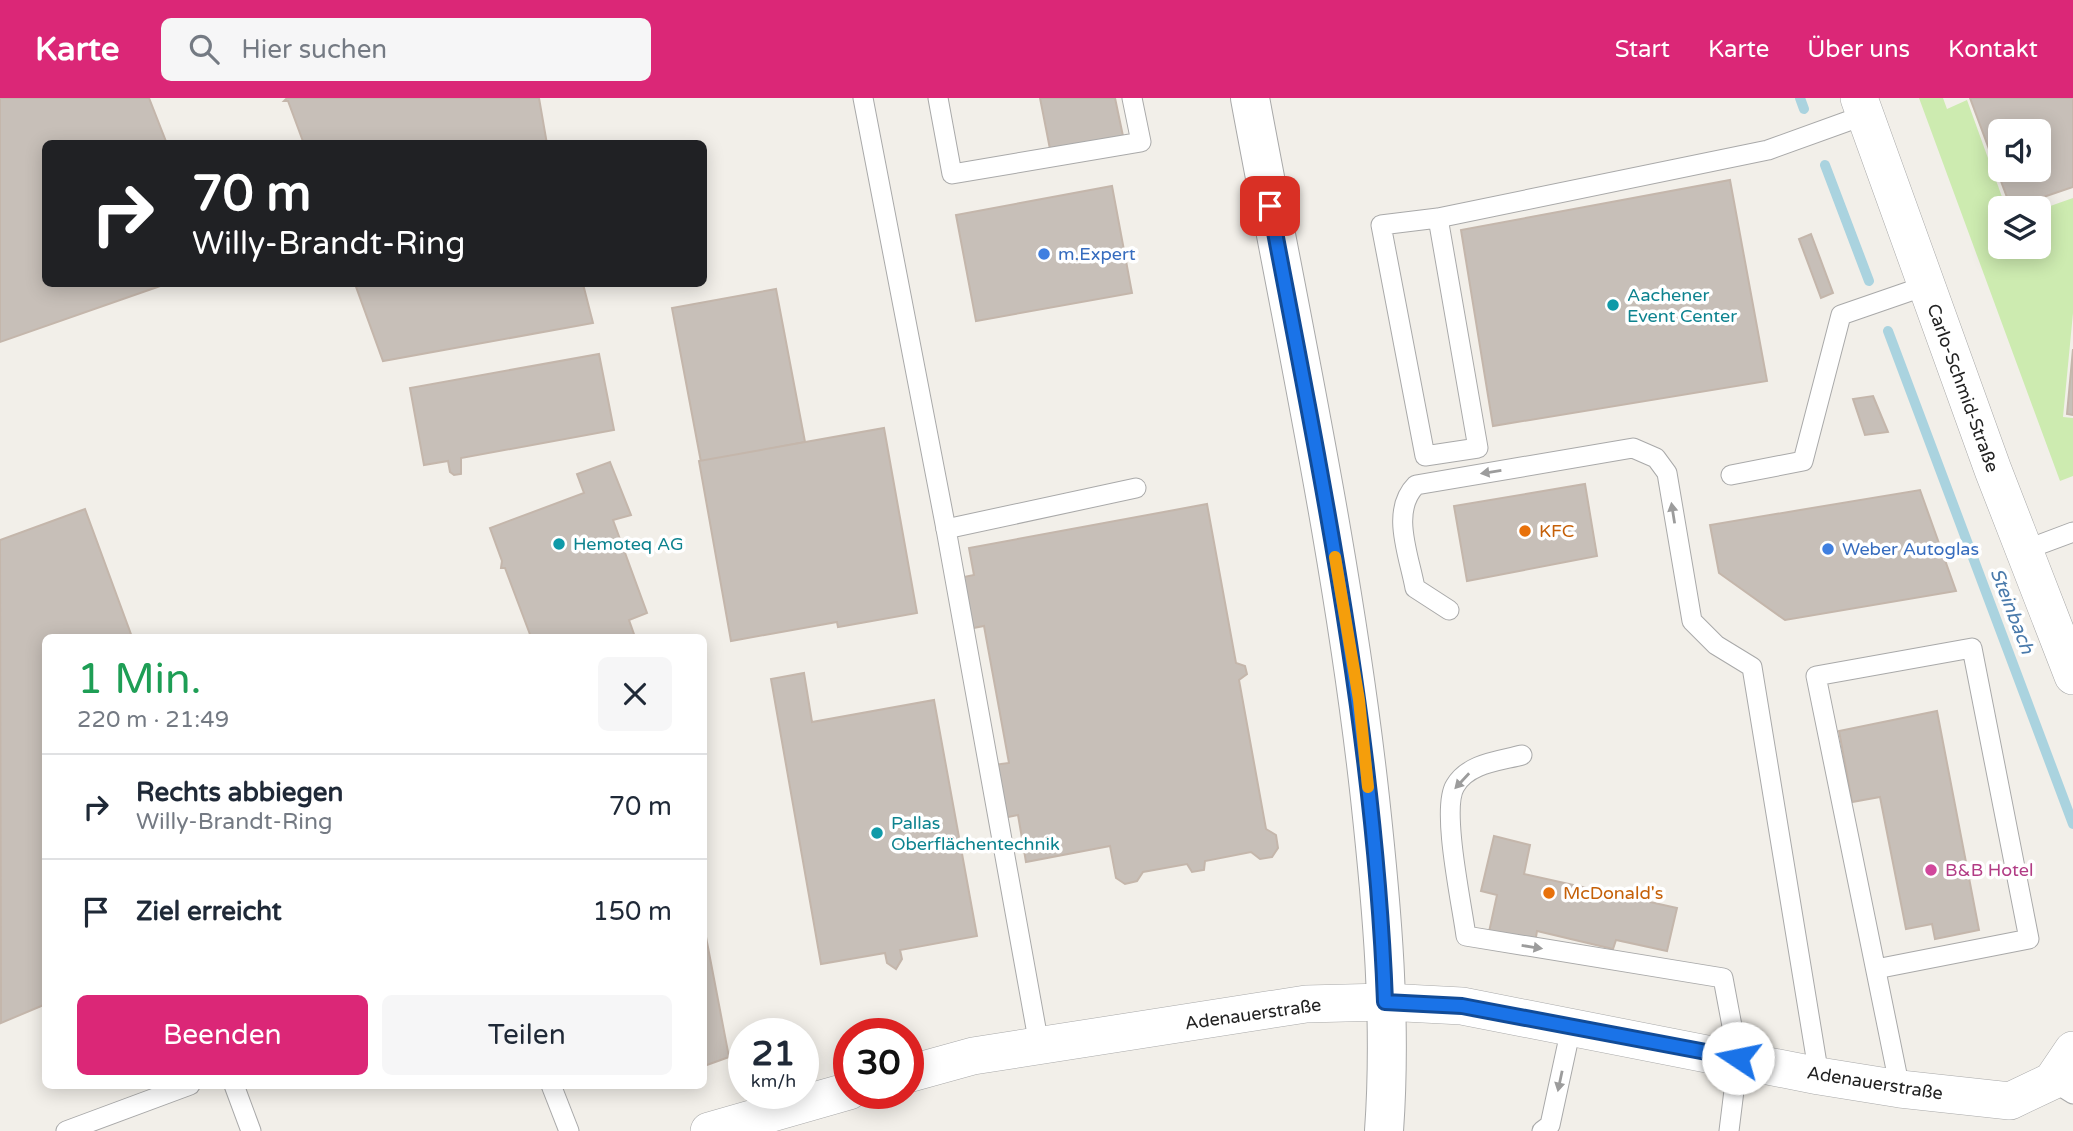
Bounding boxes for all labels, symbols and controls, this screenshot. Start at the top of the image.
search box [161,18,651,81]
text: Karte [35,30,119,69]
icon: search [185,30,223,68]
text: Hier suchen [241,34,387,65]
text: Start [1615,35,1670,64]
text: Karte [1708,35,1769,64]
text: Über uns [1807,35,1910,64]
text: Kontakt [1948,35,2038,64]
map controls [1988,119,2051,259]
button: sound [1988,119,2051,182]
text: 70 m [192,165,311,224]
icon: right [77,168,168,259]
pin [1240,176,1300,236]
icon: arrive [1251,187,1289,225]
button: layers [1988,196,2051,259]
text: Willy-Brandt-Ring [192,225,466,263]
place label: m.Expert [1058,243,1136,265]
marker: m.Expert [1036,246,1052,262]
place label: Aachener Event Center [1627,284,1737,327]
marker: Aachener Event Center [1605,297,1621,313]
street label: Carlo-Schmid-Straße [1922,301,2004,475]
one-way arrow [1480,467,1502,478]
one-way arrow [1667,502,1678,524]
place label: KFC [1539,520,1574,542]
marker: KFC [1517,523,1533,539]
place label: Hemoteq AG [573,533,684,555]
marker: Hemoteq AG [551,536,567,552]
place label: Weber Autoglas [1842,538,1979,560]
marker: Weber Autoglas [1820,541,1836,557]
water label: Steinbach [1986,565,2039,657]
text: 1 Min. [77,654,201,705]
button: close [598,657,672,731]
text: 220 m · 21:49 [77,706,229,734]
one-way arrow [1454,773,1470,790]
text: Rechts abbiegen [136,777,343,808]
icon: right [77,788,115,826]
text: 70 m [609,791,672,822]
text: Willy-Brandt-Ring [136,808,333,836]
place label: Pallas Oberflächentechnik [891,812,1060,855]
marker: Pallas Oberflächentechnik [869,825,885,841]
place label: B&B Hotel [1945,859,2033,881]
marker: B&B Hotel [1923,862,1939,878]
place label: McDonald's [1563,882,1663,904]
marker: McDonald's [1541,885,1557,901]
icon: arrive [77,893,115,931]
text: Ziel erreicht [136,896,282,927]
text: 150 m [592,896,672,927]
one-way arrow [1521,942,1543,953]
street label: Adenauerstraße [1183,994,1323,1034]
button: Beenden [77,995,368,1075]
button: Teilen [382,995,672,1075]
speed limit sign: 30 [833,1018,924,1109]
position arrow [1701,1021,1775,1095]
text: 21 [752,1033,795,1075]
street label: Adenauerstraße [1805,1061,1945,1105]
text: km/h [751,1070,796,1092]
one-way arrow [1554,1070,1565,1092]

